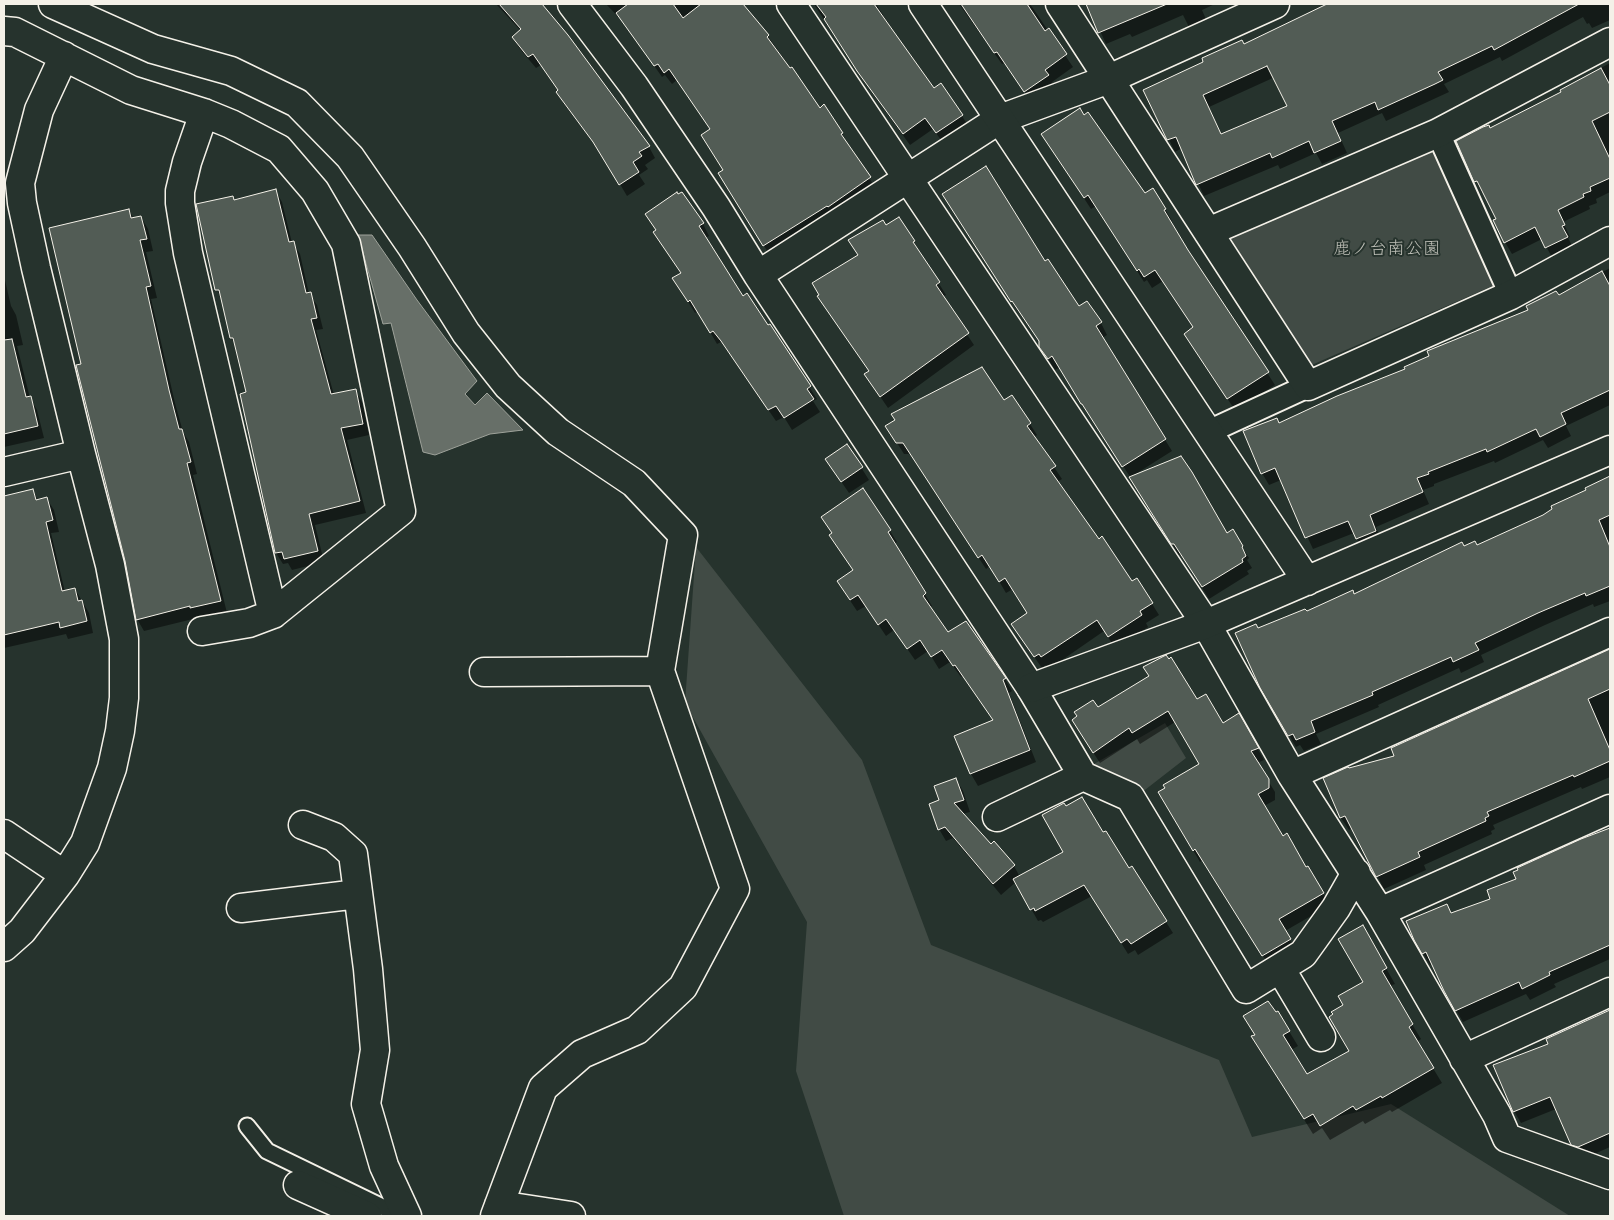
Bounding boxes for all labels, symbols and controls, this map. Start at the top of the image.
park label: 鹿ノ台南公園 [1333,238,1441,260]

